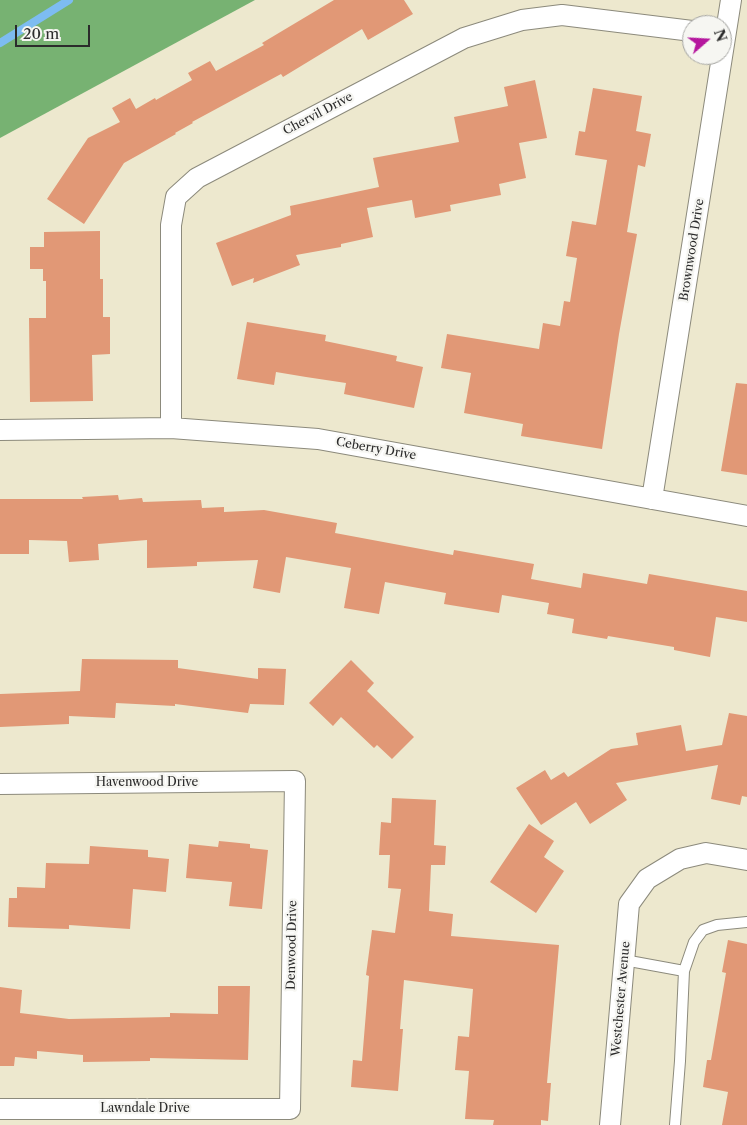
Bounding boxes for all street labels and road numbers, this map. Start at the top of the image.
street label: Chervil Drive [281,90,355,138]
street label: Brownwood Drive [677,198,707,302]
street label: Ceberry Drive [335,435,417,463]
street label: Havenwood Drive [96,776,198,790]
street label: Denwood Drive [284,900,300,990]
street label: Westchester Avenue [609,941,633,1057]
street label: Lawndale Drive [100,1102,190,1116]

